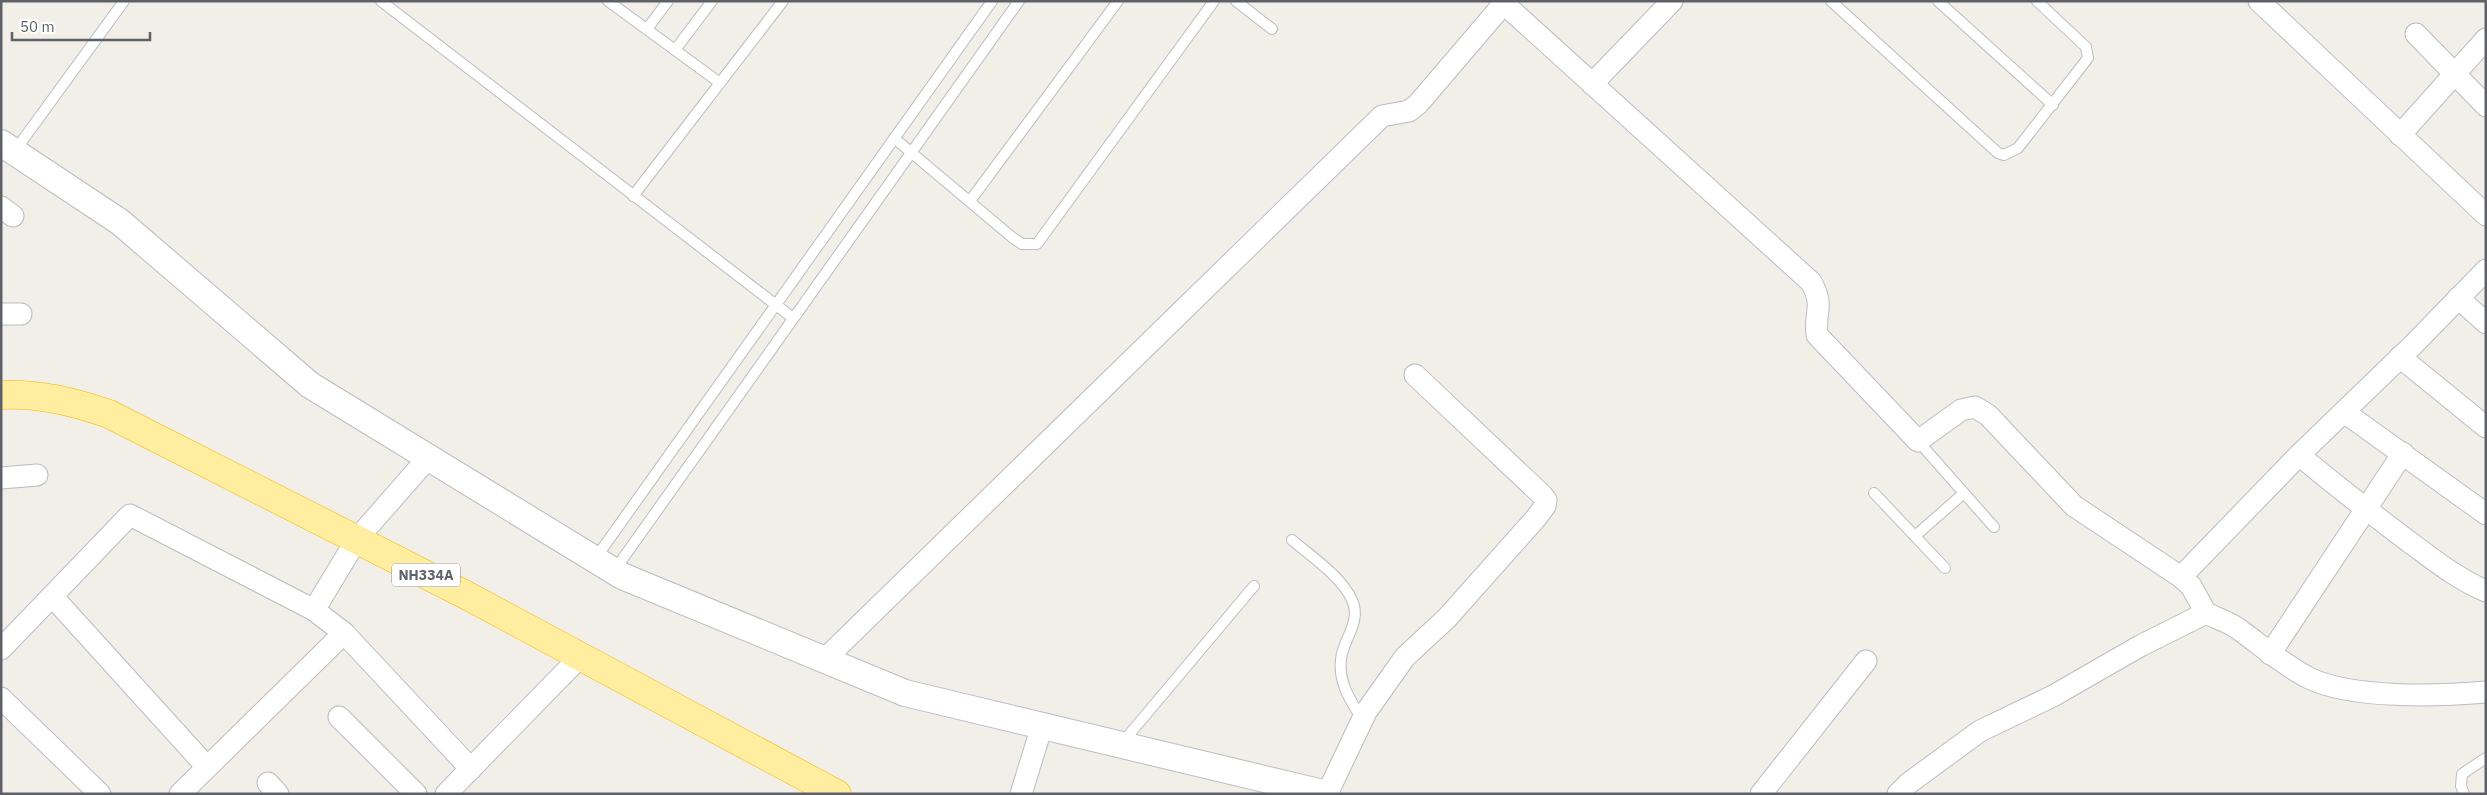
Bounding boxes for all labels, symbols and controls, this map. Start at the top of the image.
scale bar [12,10,150,42]
text: 50 m [20,17,55,36]
road number: NH334A [392,564,460,586]

